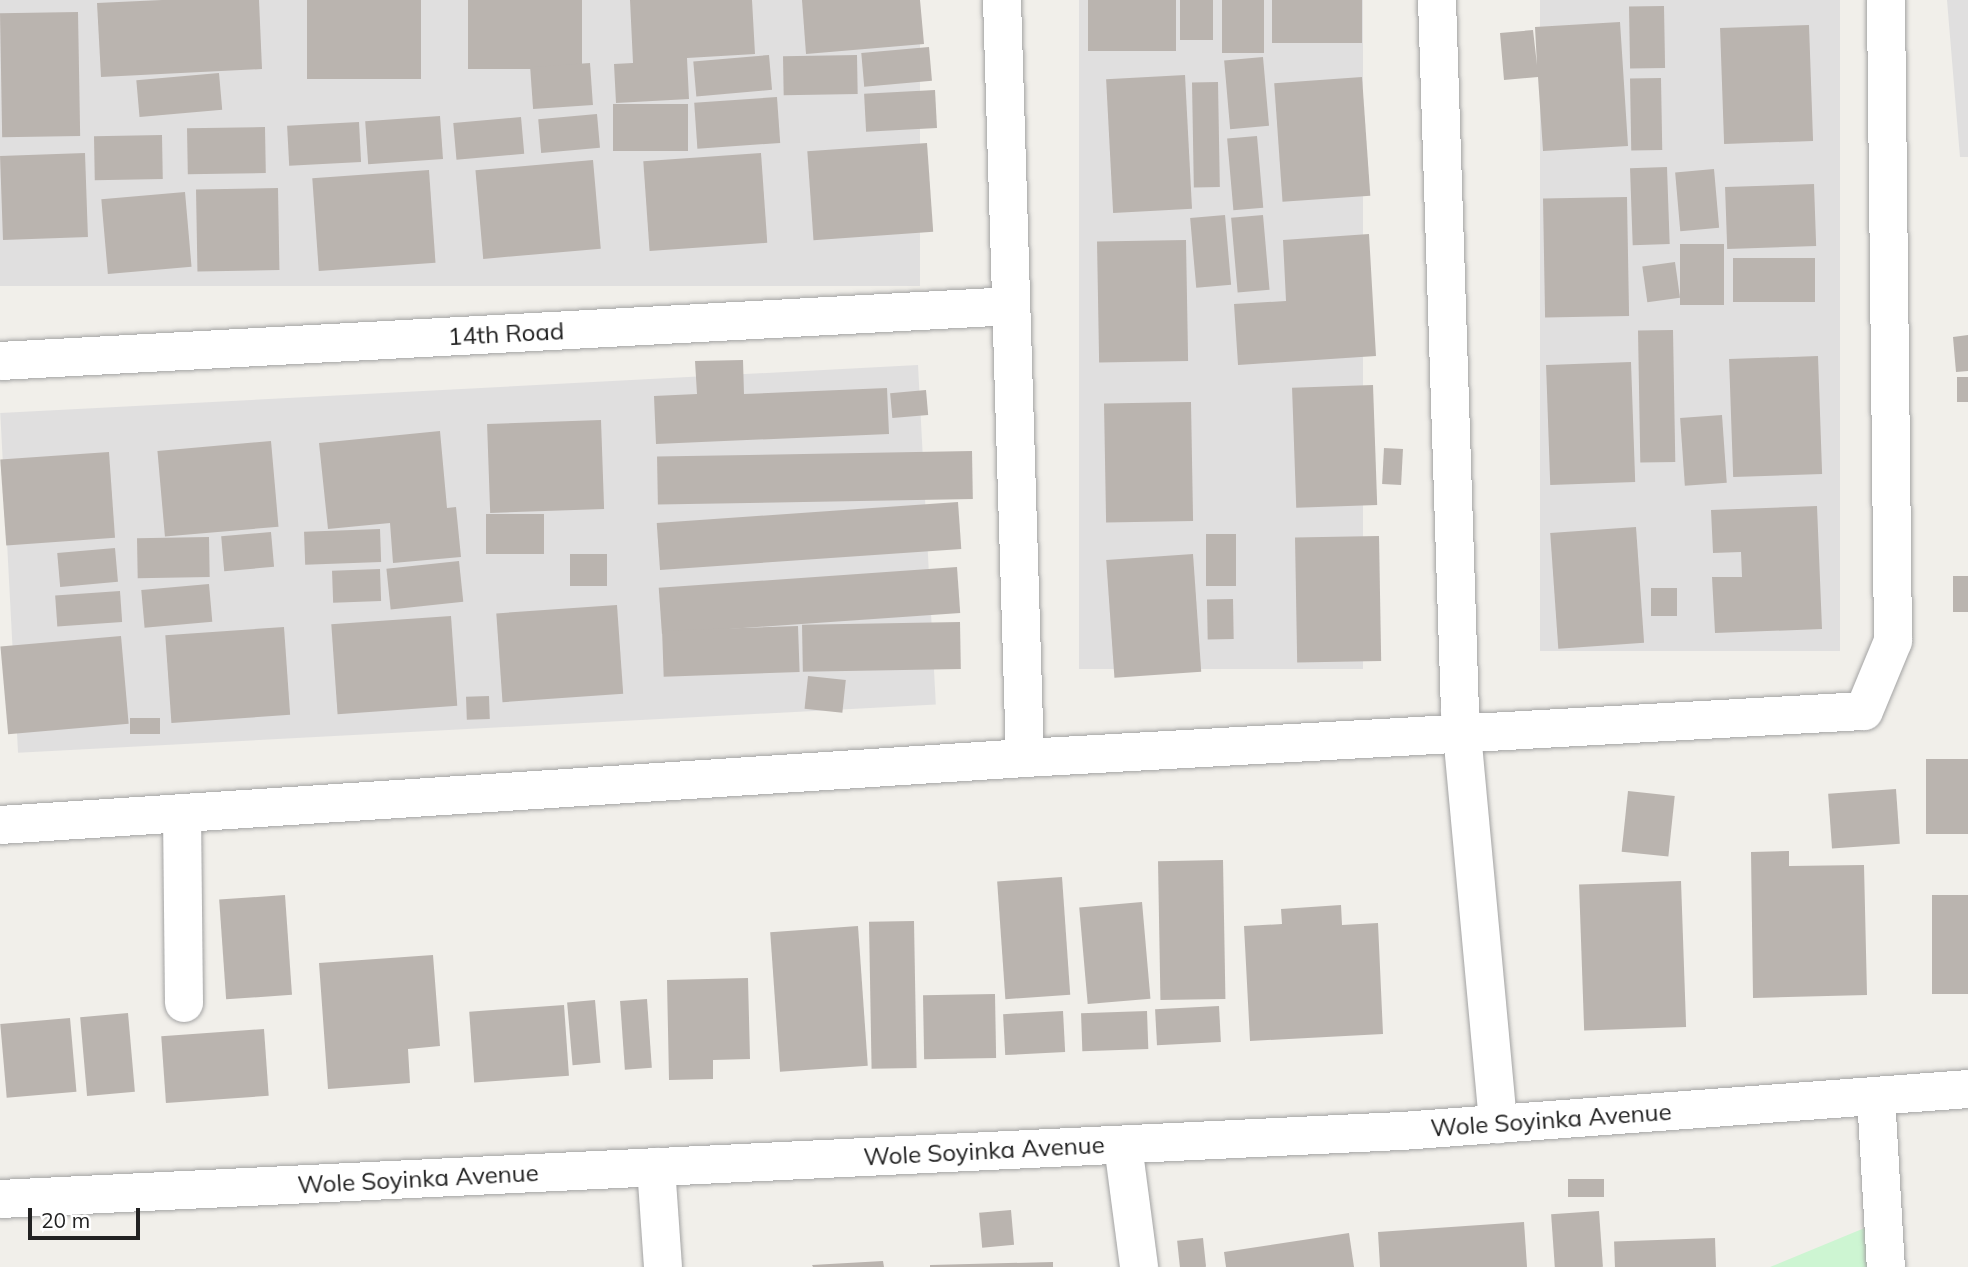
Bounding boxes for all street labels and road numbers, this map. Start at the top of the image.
street label: 14th Road [447,317,565,351]
street label: Wole Soyinka Avenue [1430,1097,1672,1143]
street label: Wole Soyinka Avenue [863,1130,1105,1172]
street label: Wole Soyinka Avenue [297,1158,539,1200]

